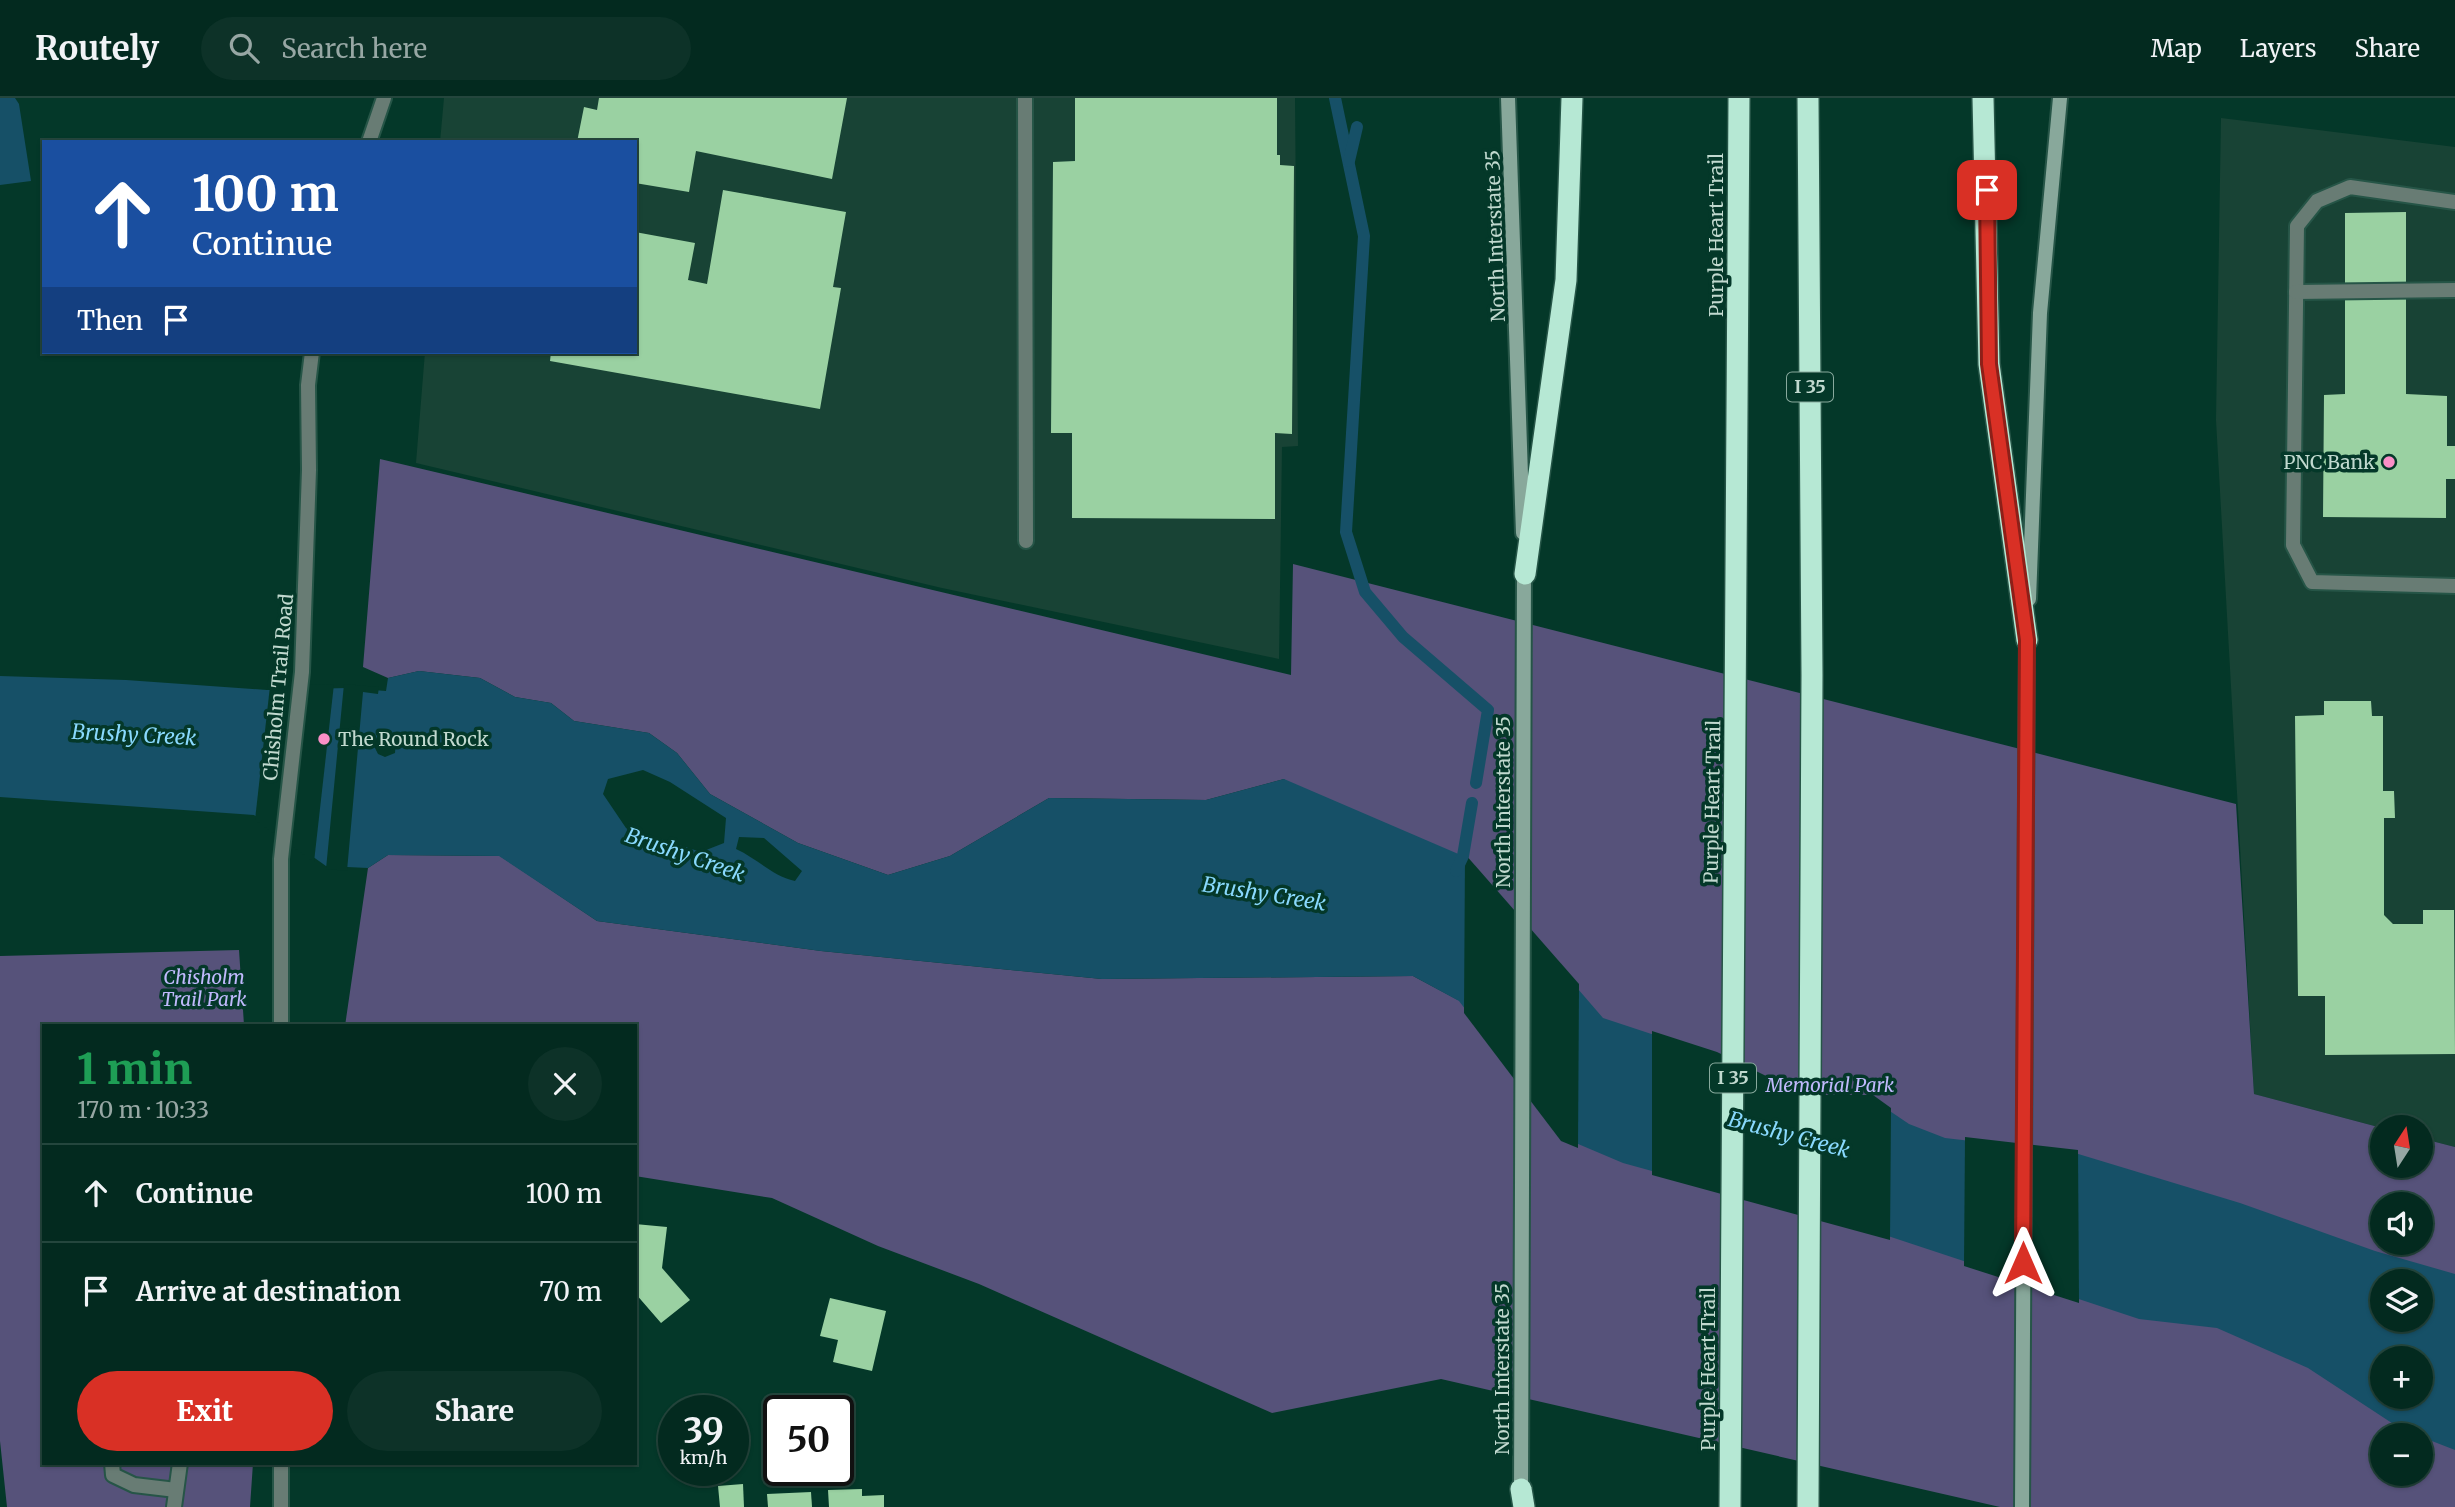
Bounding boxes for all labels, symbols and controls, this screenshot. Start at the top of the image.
search box [201,17,691,80]
text: Routely [35,28,159,69]
icon: search [225,29,263,67]
text: Search here [281,32,427,65]
text: Map [2151,33,2202,64]
text: Layers [2240,33,2316,64]
text: Share [2354,33,2420,64]
street label: North Interstate 35 [1480,150,1510,322]
street label: Purple Heart Trail [1704,153,1728,317]
pin [1957,160,2017,220]
text: 100 m [192,163,339,224]
icon: ahead [77,168,168,259]
icon: arrive [1968,171,2006,209]
text: Continue [192,224,332,264]
icon: arrive [157,301,195,339]
text: Then [77,304,143,337]
road number: I 35 [1787,372,1833,402]
place label: PNC Bank [2283,450,2375,474]
marker: PNC Bank [2381,454,2397,470]
street label: Chisholm Trail Road [258,593,298,781]
street label: North Interstate 35 [1491,716,1515,888]
water label: Brushy Creek [71,718,198,751]
street label: Purple Heart Trail [1699,720,1725,884]
place label: The Round Rock [338,727,489,751]
marker: The Round Rock [316,731,332,747]
water label: Brushy Creek [622,821,749,888]
water label: Brushy Creek [1200,870,1328,917]
park label: Chisholm Trail Park [161,965,247,1011]
text: 1 min [77,1043,192,1095]
button: close [528,1047,602,1121]
road number: I 35 [1710,1063,1756,1093]
park label: Memorial Park [1765,1073,1895,1097]
text: 170 m · 10:33 [77,1095,209,1124]
water label: Brushy Creek [1725,1105,1853,1164]
north arrow [2370,1115,2432,1178]
map controls [2370,1115,2433,1486]
icon: ahead [77,1174,115,1212]
text: Continue [136,1177,253,1210]
text: 100 m [526,1177,602,1210]
button: sound [2370,1192,2433,1255]
position arrow [1986,1226,2060,1300]
button: layers [2370,1269,2433,1332]
icon: arrive [77,1272,115,1310]
text: Arrive at destination [136,1275,401,1308]
text: 70 m [539,1275,602,1308]
street label: North Interstate 35 [1490,1283,1514,1455]
street label: Purple Heart Trail [1696,1287,1720,1451]
button: + [2370,1346,2433,1409]
button: Exit [77,1371,333,1451]
button: Share [347,1371,602,1451]
speed limit sign: 50 [763,1395,854,1486]
text: 39 [683,1409,724,1453]
button: − [2370,1423,2433,1486]
text: km/h [680,1446,727,1469]

